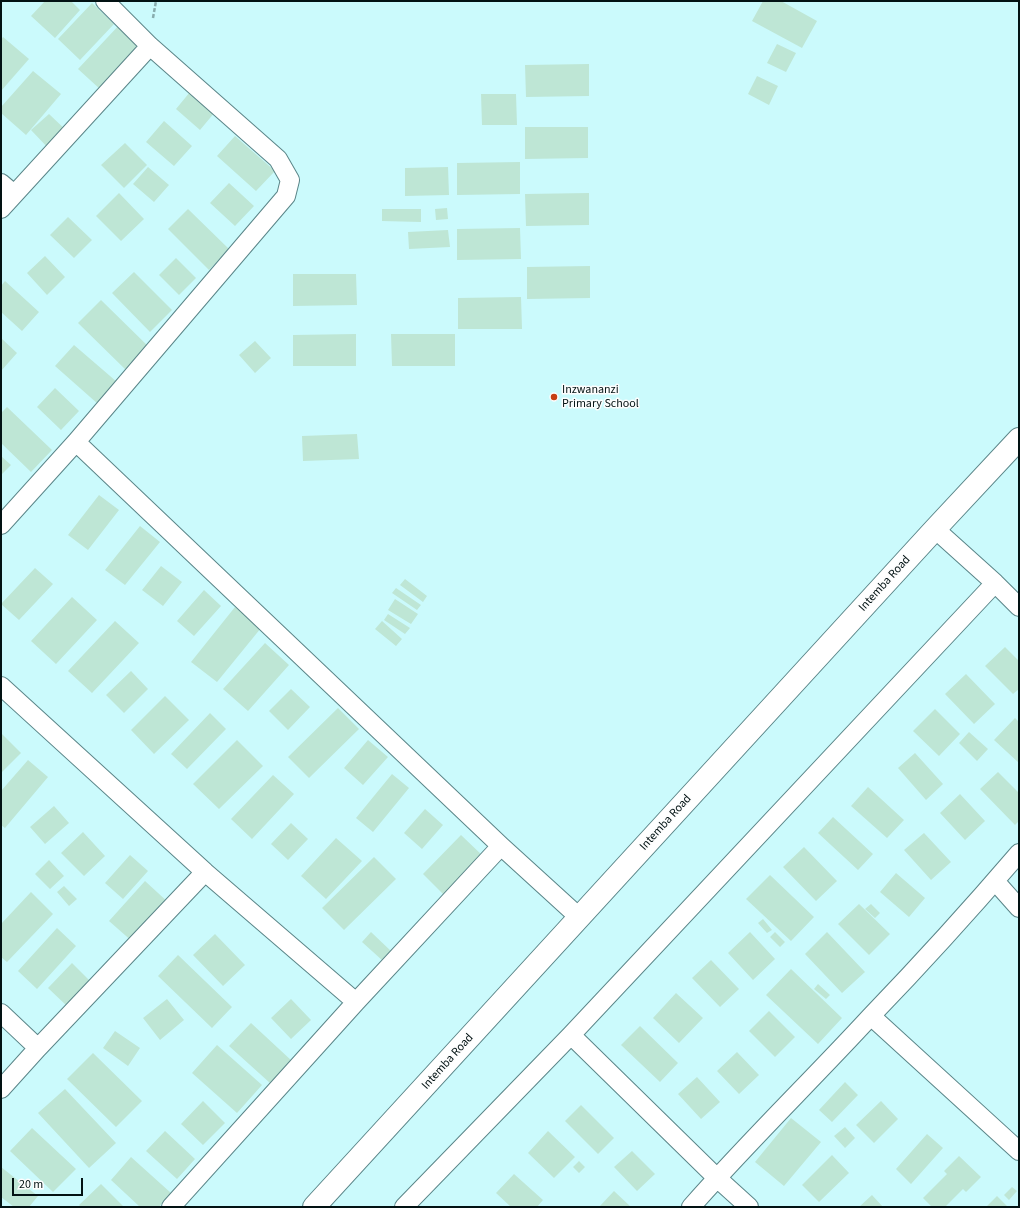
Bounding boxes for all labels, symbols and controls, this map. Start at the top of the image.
place label: Inzwananzi Primary School [562,383,639,411]
marker: Inzwananzi Primary School [549,392,559,402]
street label: Intemba Road [856,553,914,615]
street label: Intemba Road [637,792,695,854]
street label: Intemba Road [419,1031,477,1093]
scale bar [14,1170,85,1196]
text: 20 m [19,1176,43,1193]

